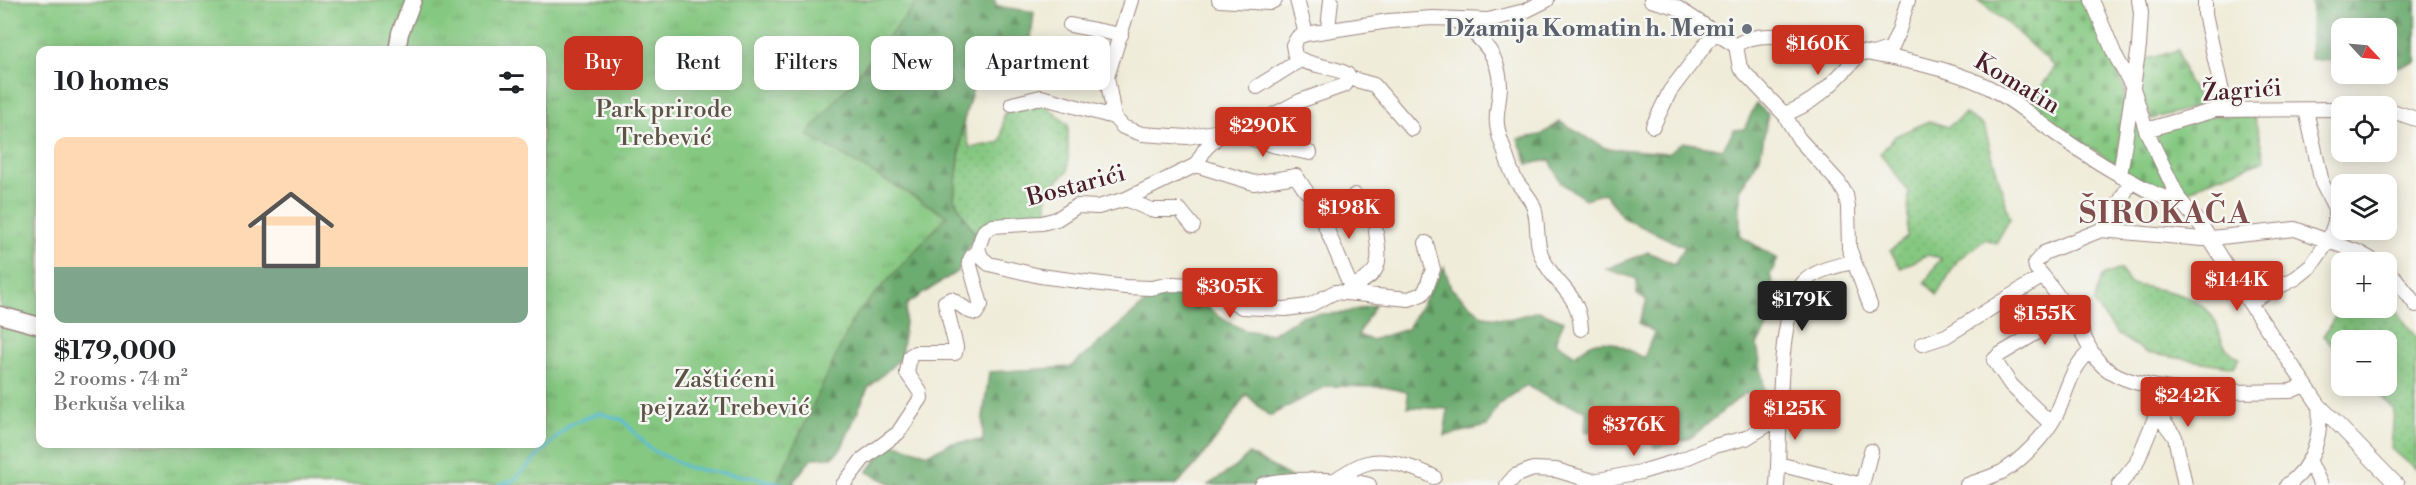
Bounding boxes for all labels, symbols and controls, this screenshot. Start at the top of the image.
place label: Džamija Komatin h. Memi [1445,14,1735,44]
north arrow [2331,18,2397,84]
map controls [2331,18,2397,396]
marker: Džamija Komatin h. Memi [1740,22,1754,36]
pin: $160K [1776,25,1860,76]
text: $160K [1786,32,1850,57]
chip: Buy [564,36,643,90]
chip: Rent [655,36,742,90]
chip: Filters [754,36,859,90]
chip: New [871,36,953,90]
chip: Apartment [965,36,1110,90]
street label: Komatin [1969,47,2065,121]
text: 10 homes [54,66,169,98]
icon: filters [495,66,528,99]
street label: Žagrići [2201,72,2283,109]
park label: Park prirode Trebević [596,95,732,153]
button: locate [2331,96,2397,162]
pin: $290K [1221,107,1305,158]
text: $290K [1229,114,1297,139]
street label: Bostarići [1022,158,1129,214]
button: layers [2331,174,2397,240]
icon: home [237,176,345,284]
pin: $198K [1307,189,1391,240]
district label: ŠIROKAČA [2079,193,2251,233]
text: $198K [1318,196,1380,221]
button: + [2331,252,2397,318]
pin: $144K [2195,261,2279,312]
pin: $305K [1188,268,1272,319]
text: $144K [2205,268,2269,293]
text: $305K [1196,275,1264,300]
pin: $179K [1760,281,1844,332]
text: $179K [1772,288,1832,313]
pin: $155K [2003,295,2087,346]
text: $155K [2014,302,2076,327]
button: − [2331,330,2397,396]
text: $179,000 [54,335,177,367]
park label: Zaštićeni pejzaž Trebević [640,365,810,423]
text: 2 rooms · 74 m² [54,367,188,392]
pin: $242K [2146,377,2230,428]
text: $242K [2155,384,2221,409]
pin: $125K [1753,390,1837,441]
text: Berkuša velika [54,392,185,417]
text: $125K [1764,397,1827,422]
pin: $376K [1592,406,1676,457]
text: $376K [1602,413,1666,438]

